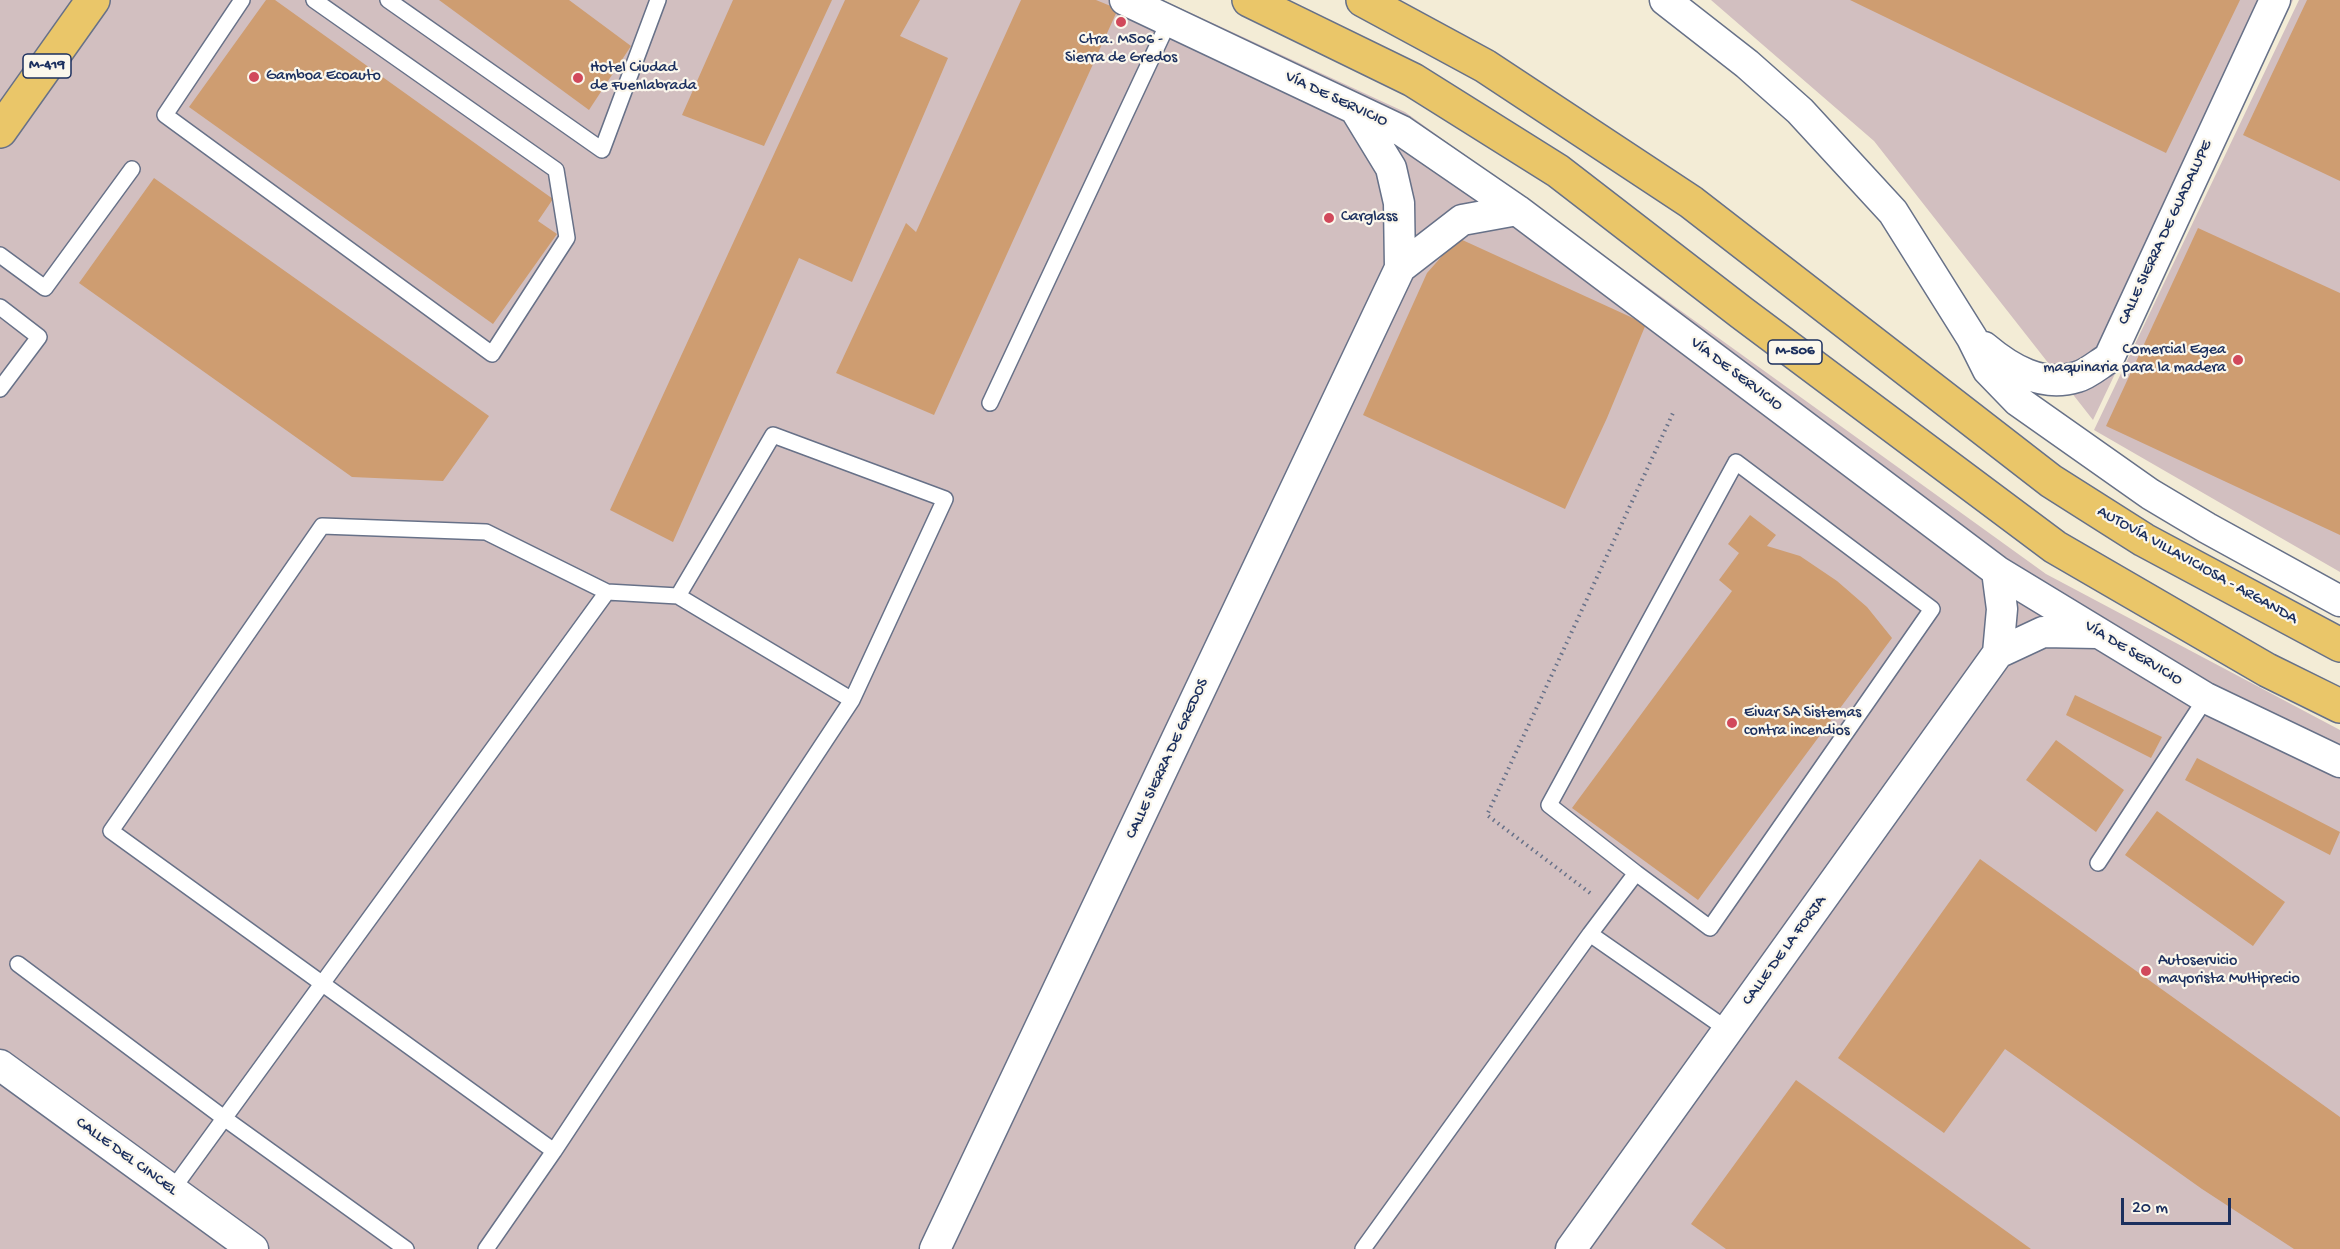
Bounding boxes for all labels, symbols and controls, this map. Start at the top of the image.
marker: Ctra. M506 - Sierra de Gredos [1114,15,1128,29]
place label: Ctra. M506 - Sierra de Gredos [1065,31,1177,69]
road number: M-419 [23,54,71,78]
place label: Hotel Ciudad de Fuenlabrada [590,59,697,97]
place label: Gamboa Ecoauto [266,67,381,87]
street label: VÍA DE SERVICIO [1282,68,1390,132]
marker: Gamboa Ecoauto [247,70,261,84]
marker: Hotel Ciudad de Fuenlabrada [571,71,585,85]
street label: CALLE SIERRA DE GUADALUPE [2115,138,2217,328]
place label: Carglass [1341,208,1398,228]
marker: Carglass [1322,211,1336,225]
street label: VÍA DE SERVICIO [1686,334,1786,416]
road number: M-506 [1768,340,1822,364]
place label: Comercial Egea maquinaria para la madera [2043,341,2226,379]
marker: Comercial Egea maquinaria para la madera [2231,353,2245,367]
street label: AUTOVÍA VILLAVICIOSA - ARGANDA [2093,503,2301,629]
street label: VÍA DE SERVICIO [2081,617,2185,691]
street label: CALLE SIERRA DE GREDOS [1122,676,1214,842]
place label: Eivar SA Sistemas contra incendios [1744,704,1861,742]
marker: Eivar SA Sistemas contra incendios [1725,716,1739,730]
street label: CALLE DE LA FORJA [1739,892,1831,1010]
place label: Autoservicio mayorista Multiprecio [2158,952,2300,990]
marker: Autoservicio mayorista Multiprecio [2139,964,2153,978]
street label: CALLE DEL CINCEL [71,1114,181,1200]
scale bar [2124,1186,2234,1224]
text: 20 m [2132,1198,2168,1219]

